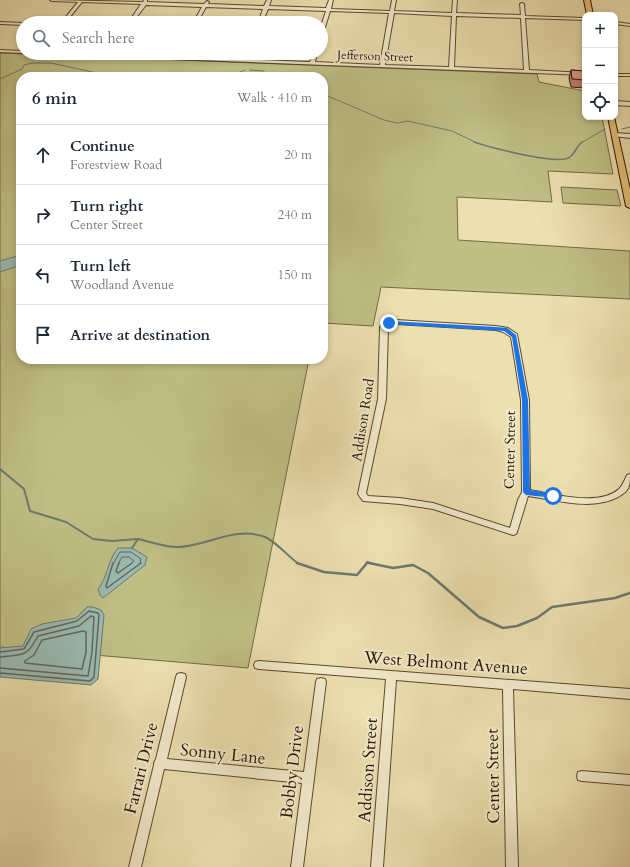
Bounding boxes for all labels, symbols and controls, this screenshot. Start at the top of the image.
map controls [582,12,618,120]
button: + [582,12,618,48]
search box [16,16,328,60]
icon: search [30,27,52,49]
text: Search here [62,28,135,48]
street label: Jefferson Street [335,47,413,65]
button: − [582,48,618,84]
button: locate [582,84,618,120]
text: 6 min [32,87,77,110]
text: Walk · 410 m [237,89,312,107]
text: Continue [70,136,135,156]
icon: ahead [32,144,54,166]
text: 20 m [284,146,312,164]
text: Forestview Road [70,156,162,174]
text: Turn right [70,196,143,216]
icon: right [32,204,54,226]
text: 240 m [278,206,312,224]
text: Center Street [70,216,143,234]
text: Turn left [70,256,131,276]
icon: left [32,264,54,286]
text: 150 m [278,266,312,284]
text: Woodland Avenue [70,276,174,294]
route end [380,314,398,332]
icon: arrive [32,324,54,346]
text: Arrive at destination [70,325,210,345]
street label: Addison Road [347,377,379,463]
street label: Center Street [500,410,520,489]
route start [544,487,562,505]
street label: West Belmont Avenue [362,646,529,680]
street label: Addison Street [353,716,383,823]
street label: Farrari Drive [119,720,163,816]
street label: Bobby Drive [275,724,309,820]
street label: Center Street [481,728,505,824]
street label: Sonny Lane [179,738,267,770]

